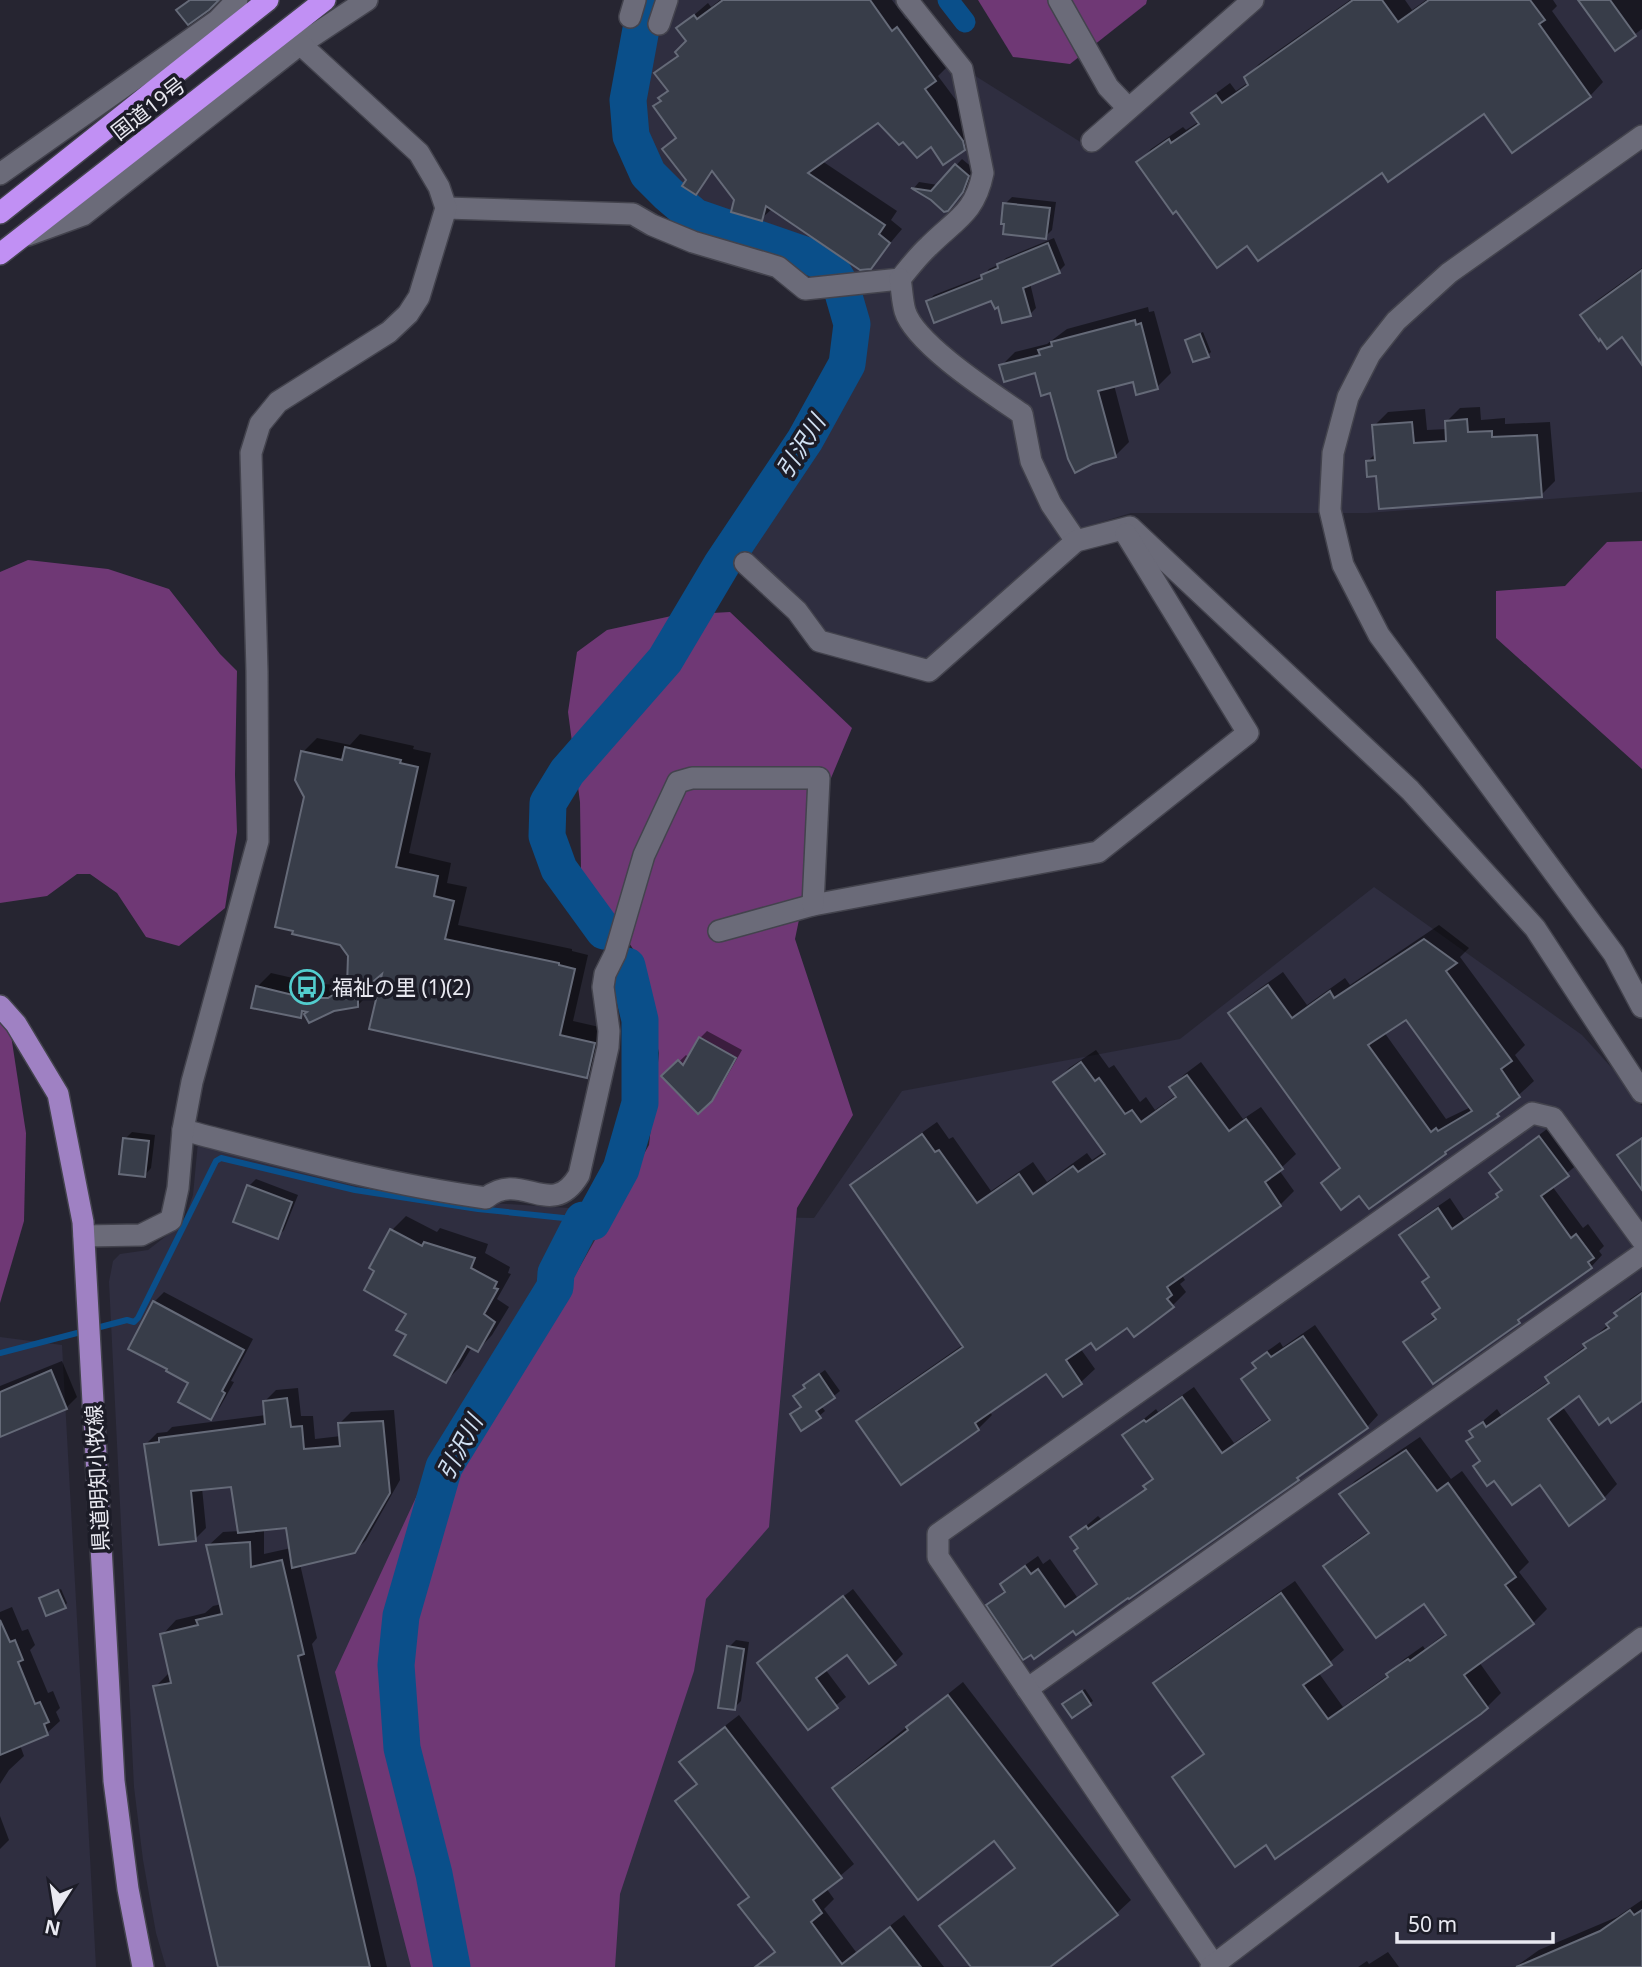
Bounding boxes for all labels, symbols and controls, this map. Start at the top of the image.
street label: 国道19号 [105,70,191,146]
water label: 引沢川 [768,406,833,484]
bus stop icon: 福祉の里 (1)(2) [288,968,326,1006]
place label: 福祉の里 (1)(2) [332,973,471,1001]
street label: 県道明知小牧線 [79,1404,115,1552]
water label: 引沢川 [429,1406,491,1485]
north arrow [21,1876,91,1946]
scale bar [1397,1900,1553,1944]
text: 50 m [1408,1910,1457,1938]
text: N [42,1913,63,1942]

